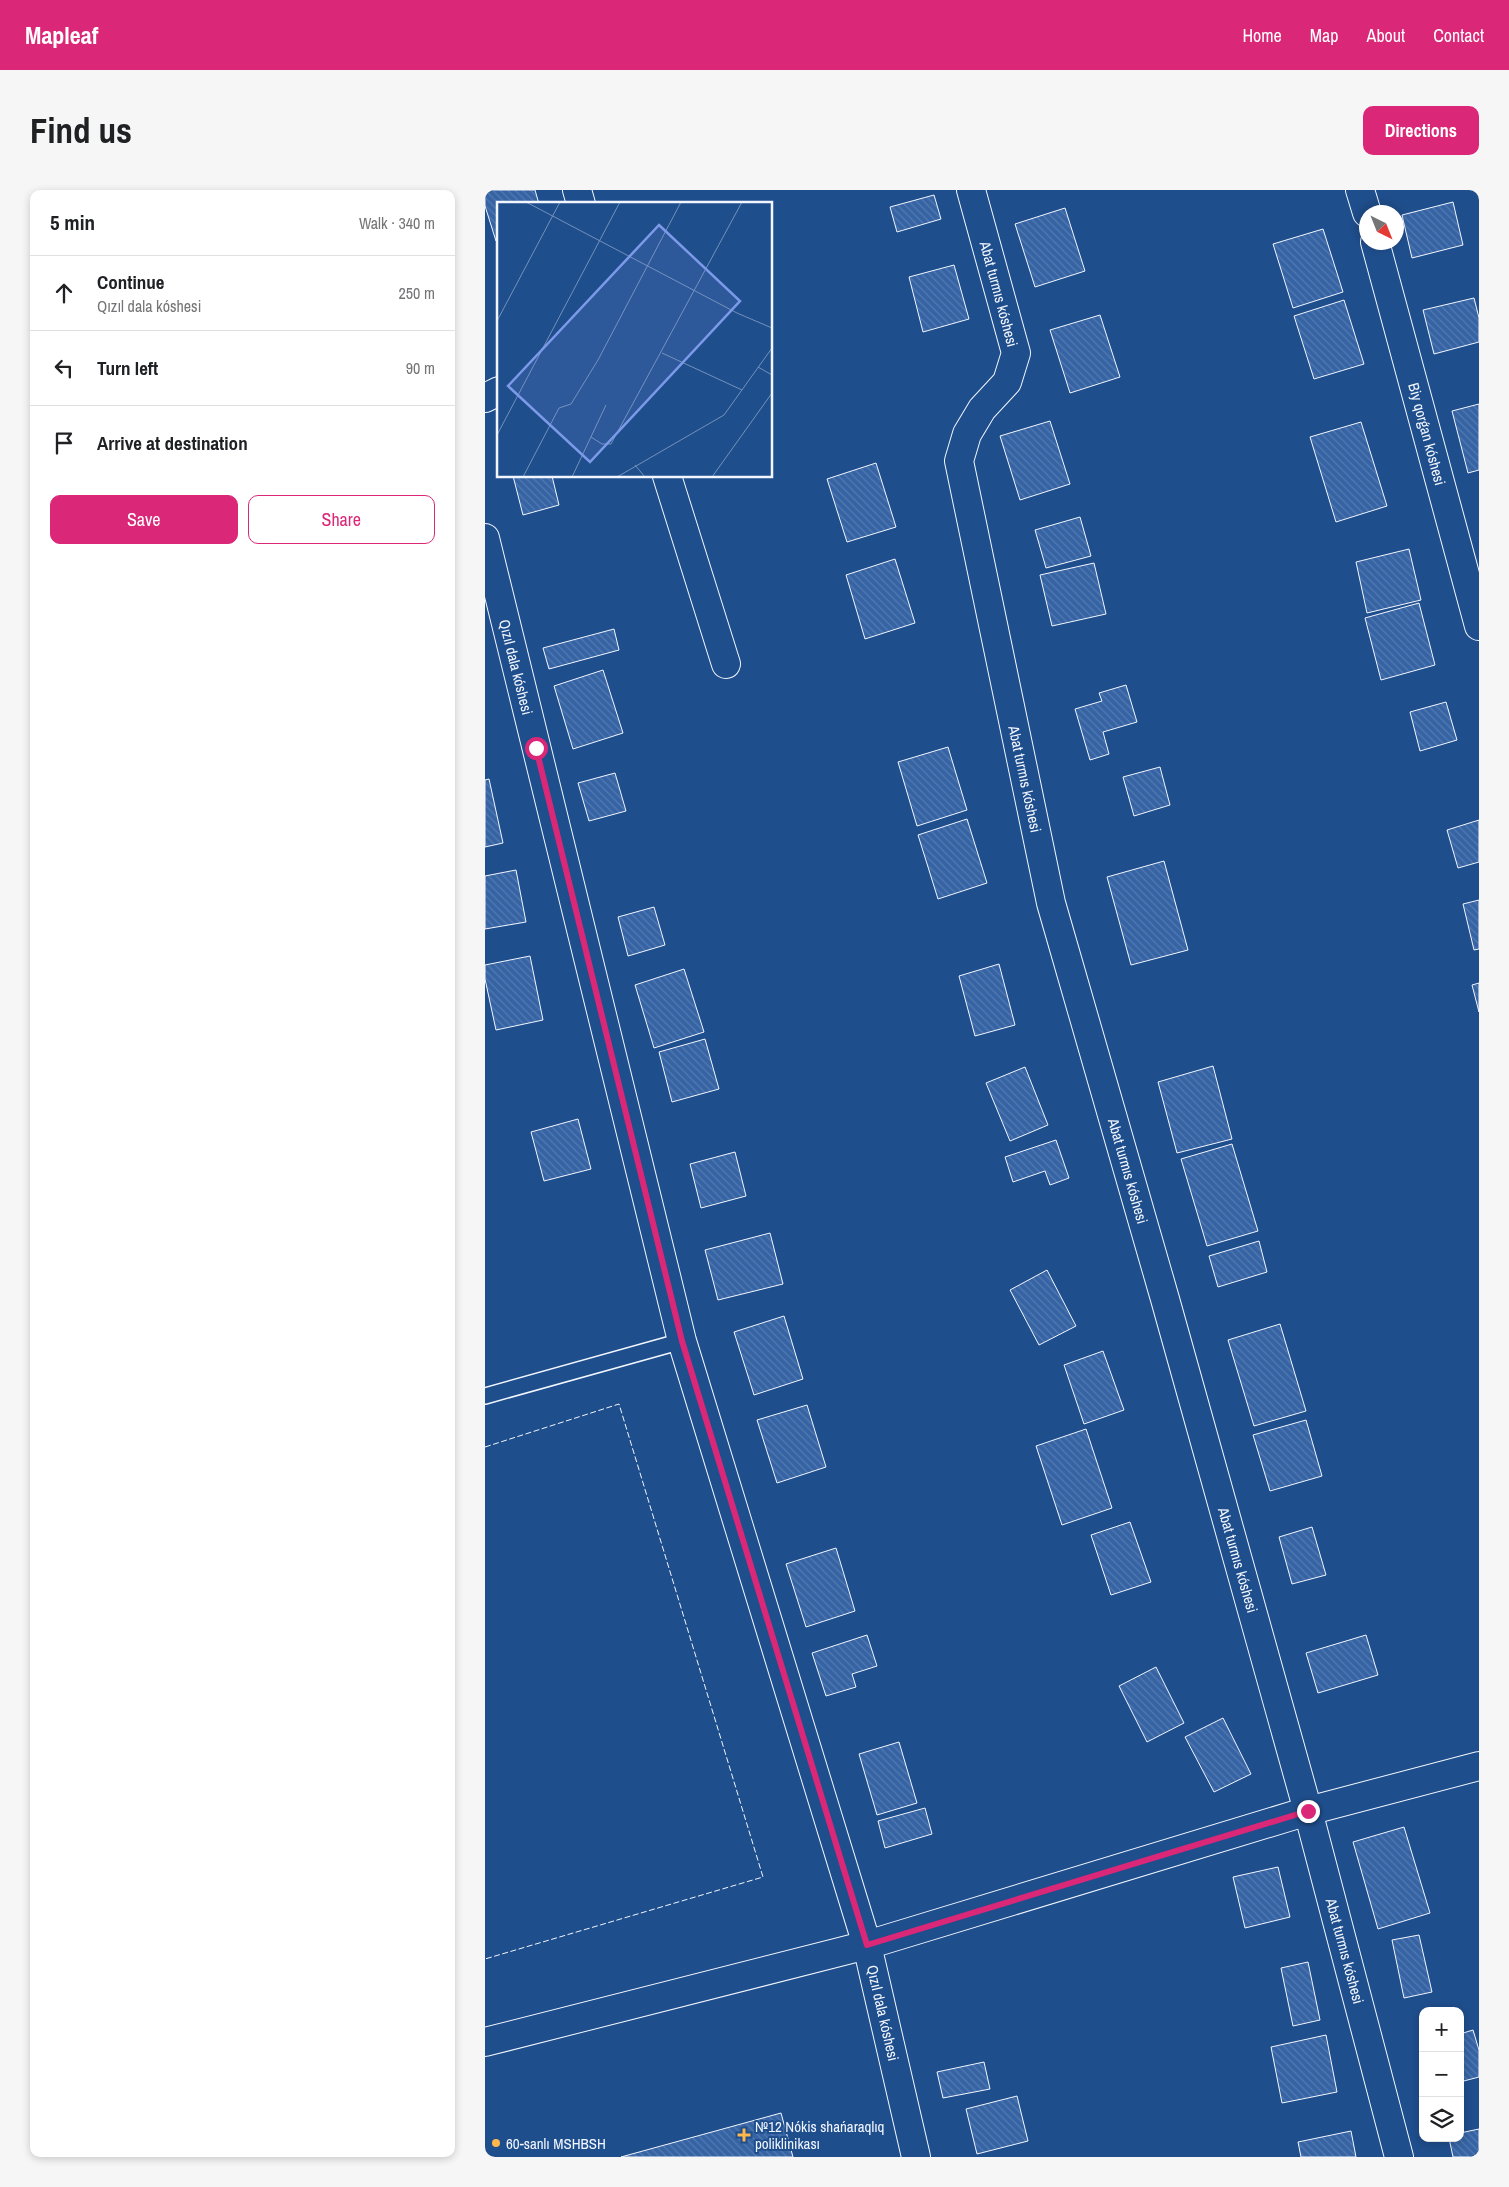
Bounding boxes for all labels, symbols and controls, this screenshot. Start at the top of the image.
text: Mapleaf [25,19,98,51]
text: Home [1242,23,1282,48]
text: Map [1310,23,1339,48]
text: About [1367,23,1405,48]
text: Contact [1433,23,1484,48]
button: Directions [1363,106,1479,155]
text: Find us [30,107,132,154]
inset map [497,202,773,478]
north arrow [1359,205,1404,250]
text: 5 min [50,208,95,237]
text: Walk · 340 m [359,212,435,234]
street label: Abat turmıs kóshesi [975,238,1023,349]
text: Continue [97,269,165,295]
icon: ahead [50,279,78,307]
text: 250 m [399,282,435,304]
text: Qızıl dala kóshesi [97,295,201,317]
icon: left [50,354,78,382]
text: Turn left [97,355,158,381]
text: 90 m [406,357,435,379]
street label: Biy qorǵan kóshesi [1403,380,1451,488]
icon: arrive [50,429,78,457]
text: Arrive at destination [97,430,248,456]
button: Save [50,495,238,544]
button: Share [248,495,435,544]
street label: Qızıl dala kóshesi [494,617,538,717]
street label: Abat turmıs kóshesi [1003,723,1047,834]
route start [525,737,548,760]
street label: Abat turmıs kóshesi [1103,1115,1153,1226]
street label: Abat turmıs kóshesi [1213,1504,1263,1615]
route end [1297,1800,1320,1823]
street label: Abat turmıs kóshesi [1321,1895,1369,2006]
street label: Qızıl dala kóshesi [862,1963,904,2063]
map controls [1419,2007,1464,2142]
button: + [1419,2007,1464,2052]
button: − [1419,2052,1464,2097]
button: layers [1419,2097,1464,2142]
place label: №12 Nókis shańaraqlıq poliklinikası [755,2116,884,2154]
marker: №12 Nókis shańaraqlıq poliklinikası [737,2128,751,2142]
place label: 60-sanlı MSHBSH [506,2133,606,2154]
marker: 60-sanlı MSHBSH [490,2137,502,2149]

